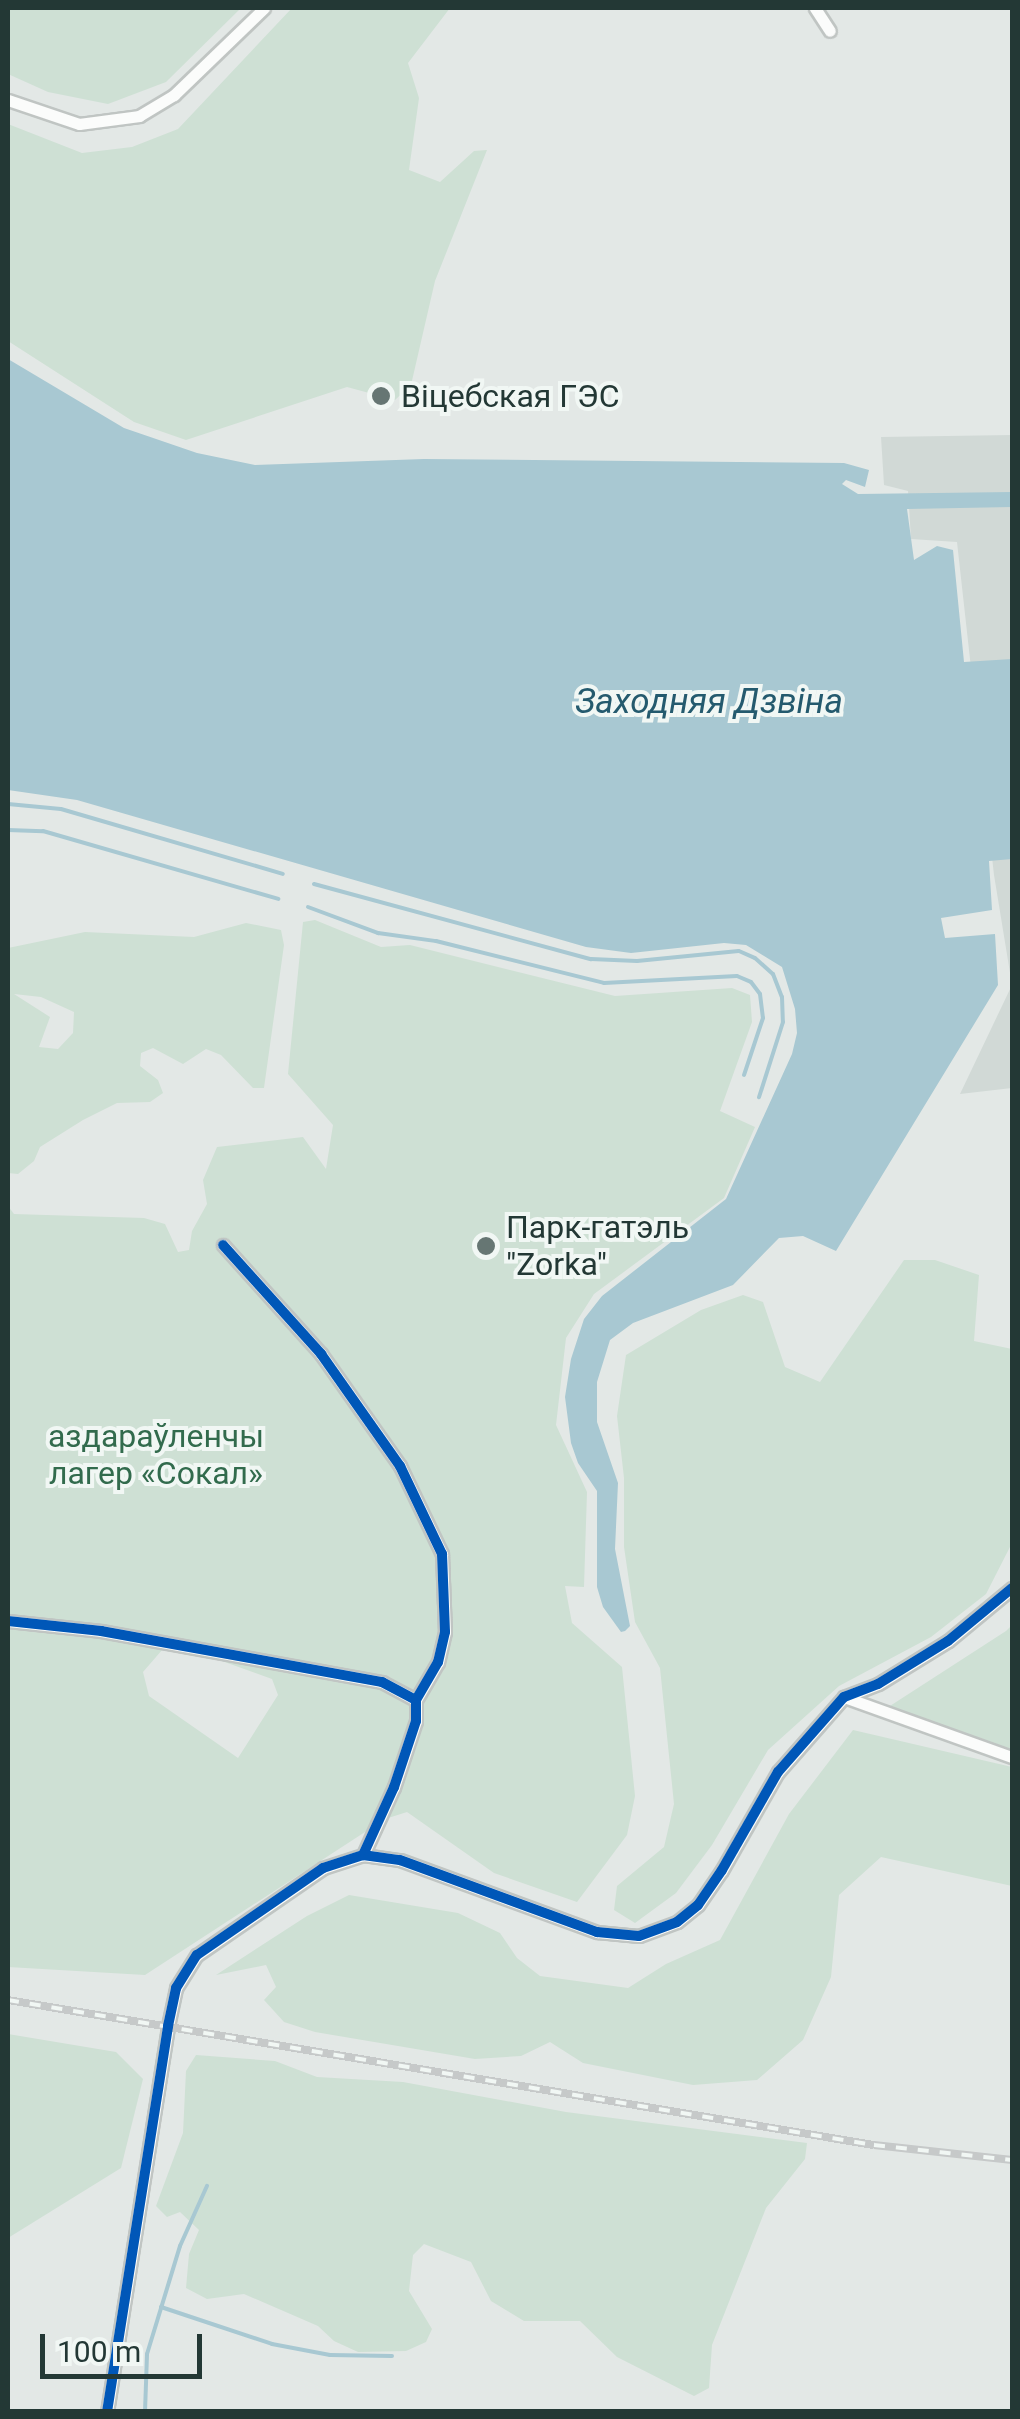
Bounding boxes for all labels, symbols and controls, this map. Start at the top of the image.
place label: Віцебская ГЭС [401,377,620,415]
marker: Віцебская ГЭС [370,385,392,407]
water label: Заходняя Дзвіна [575,681,843,723]
place label: Парк-гатэль "Zorka" [506,1209,689,1284]
marker: Парк-гатэль "Zorka" [475,1235,497,1257]
park label: аздараўленчы лагер «Сокал» [48,1418,264,1493]
scale bar [45,2314,208,2376]
text: 100 m [57,2334,141,2369]

